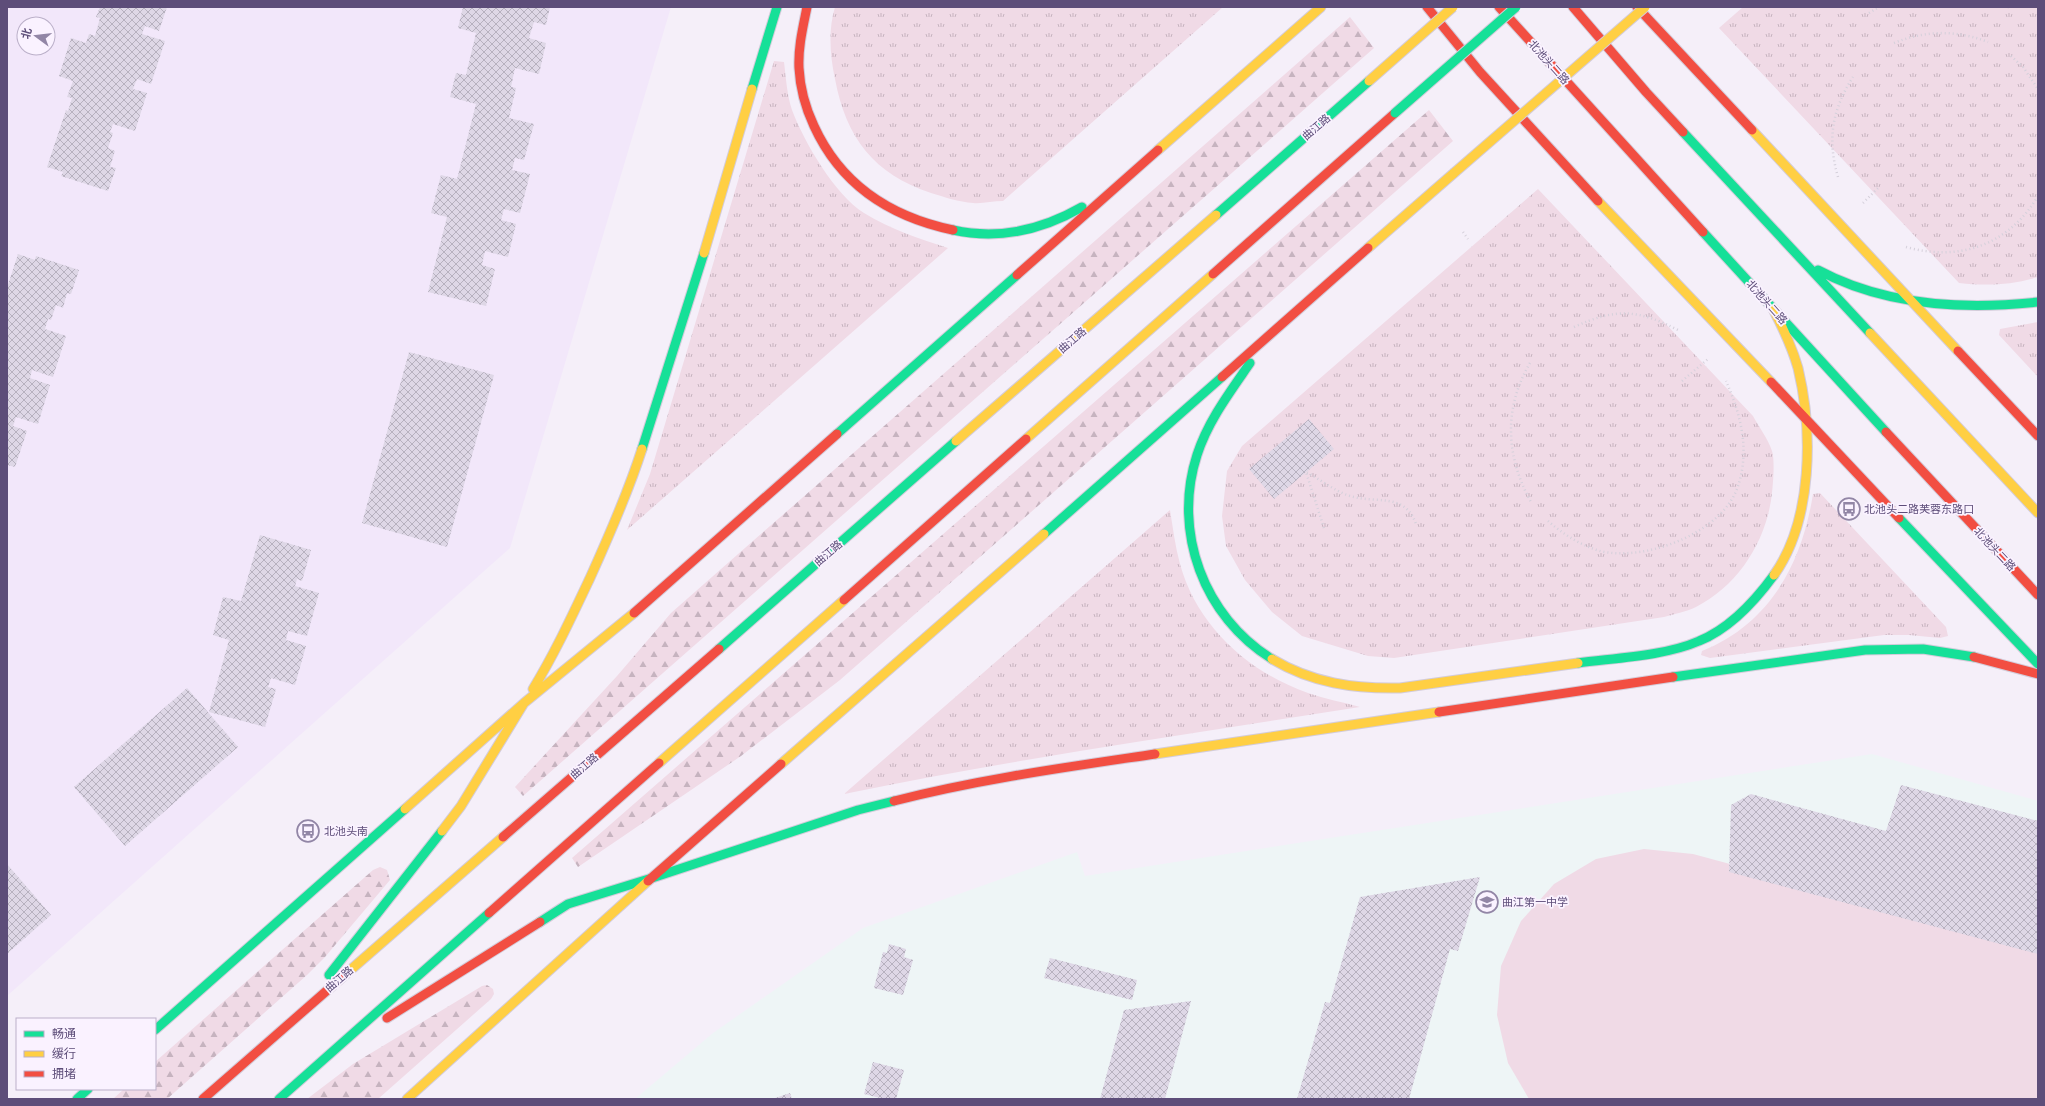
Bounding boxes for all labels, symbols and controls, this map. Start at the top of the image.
north arrow [16,16,56,56]
text: 北 [19,27,34,40]
street label: 北池头二路 [1526,38,1572,86]
street label: 曲江路 [1300,112,1332,142]
street label: 北池头二路 [1744,278,1790,326]
street label: 曲江路 [1056,325,1088,355]
bus stop icon: 北池头二路芙蓉东路口 [1836,496,1862,522]
place label: 北池头二路芙蓉东路口 [1864,503,1974,515]
street label: 北池头二路 [1972,525,2018,573]
street label: 曲江路 [812,538,844,568]
street label: 曲江路 [568,751,600,781]
bus stop icon: 北池头南 [295,818,321,844]
place label: 北池头南 [324,825,368,837]
school or university icon: 曲江第一中学 [1474,889,1500,915]
place label: 曲江第一中学 [1502,896,1568,908]
street label: 曲江路 [323,964,355,994]
legend [16,1018,156,1090]
text: 畅通 [52,1027,76,1041]
text: 缓行 [52,1047,76,1061]
text: 拥堵 [52,1067,76,1081]

